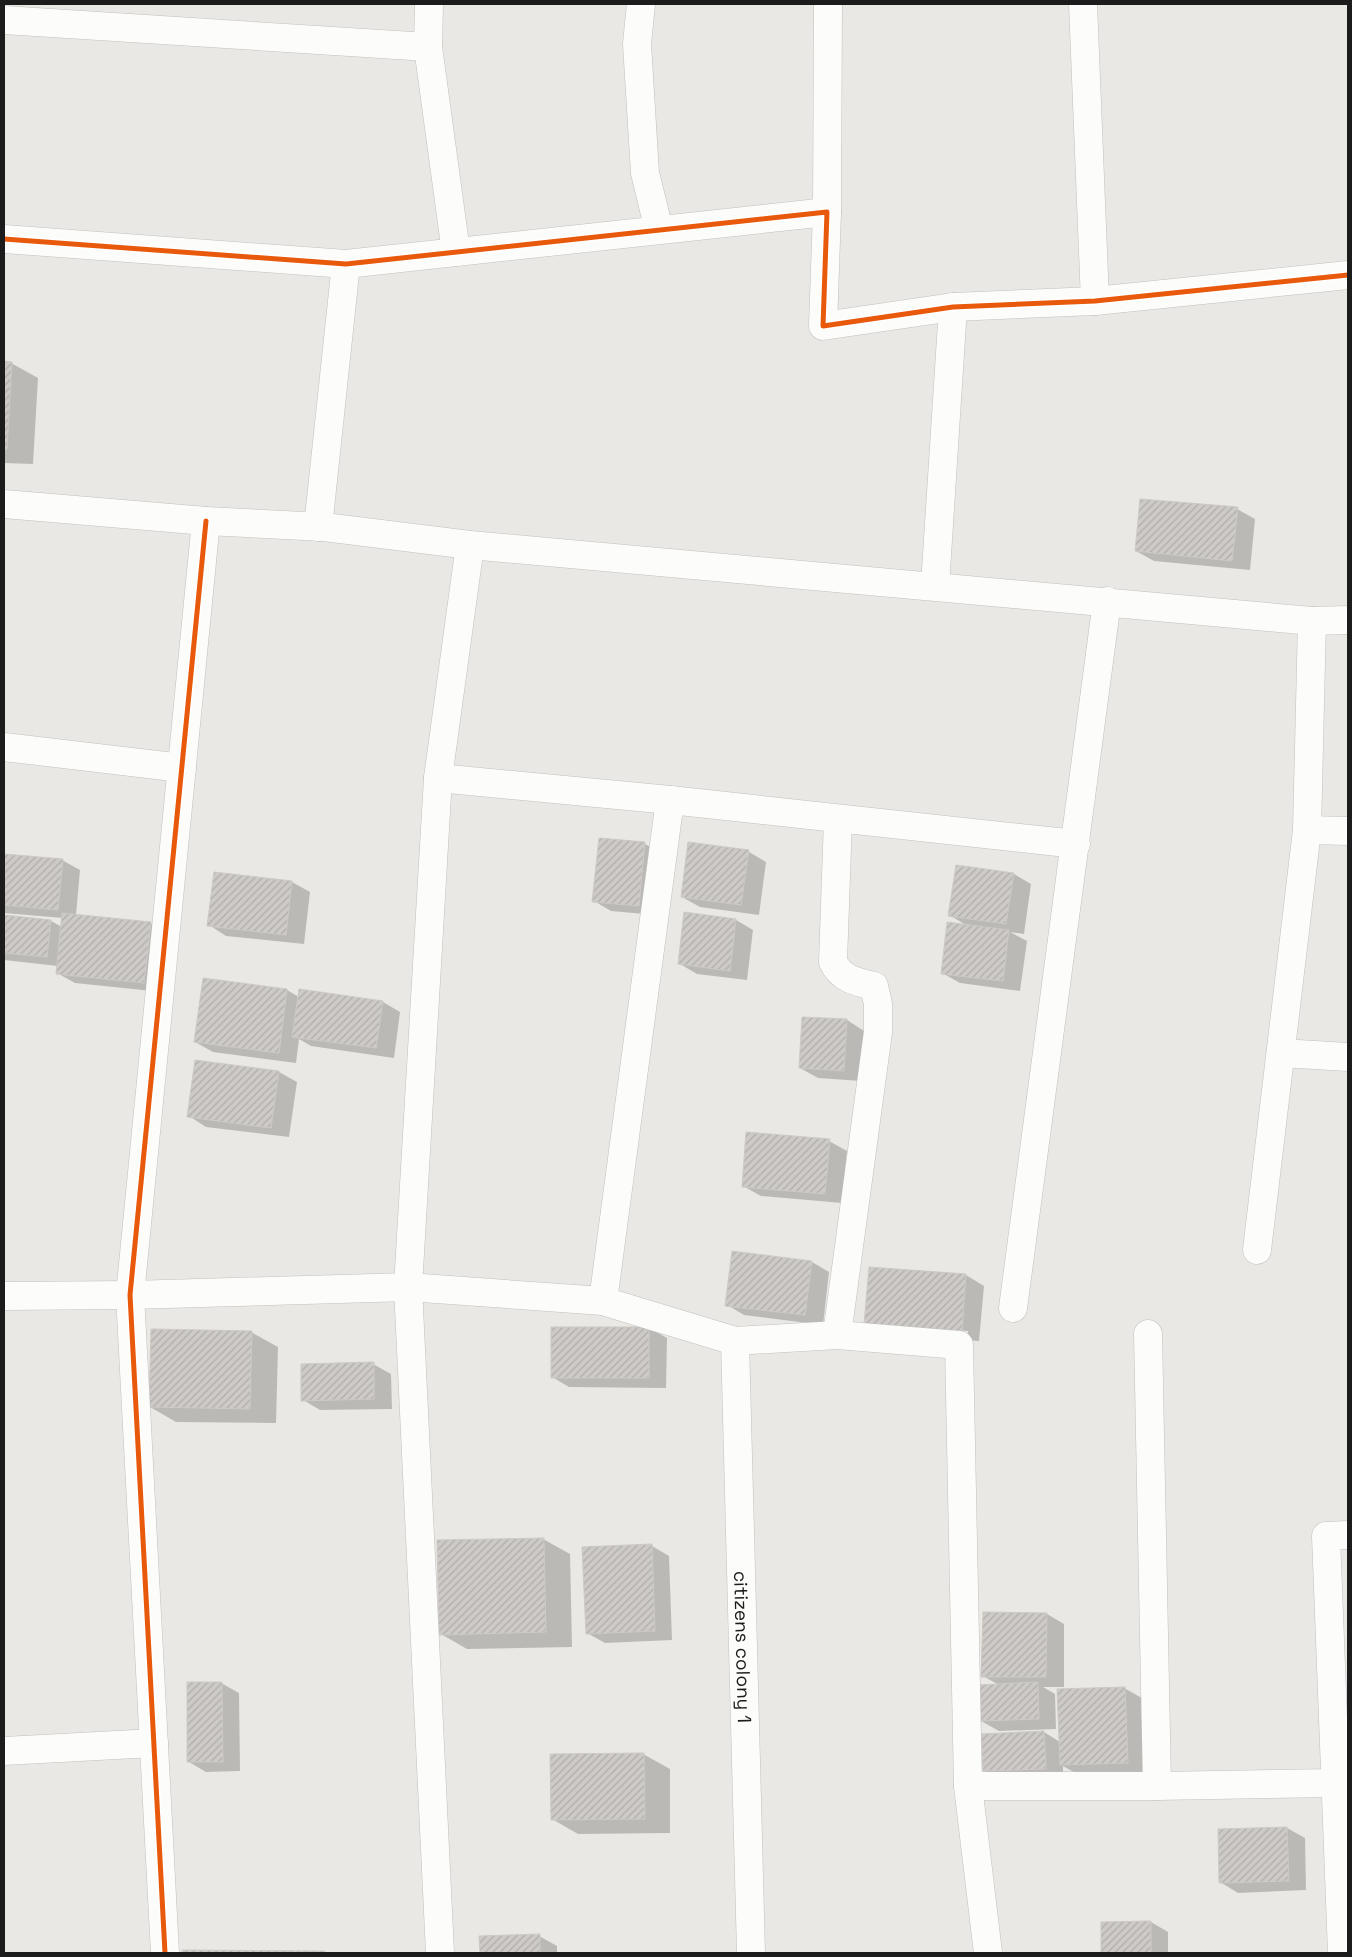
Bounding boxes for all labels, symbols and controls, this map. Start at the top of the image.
street label: citizens colony 1 [728,1570,757,1723]

